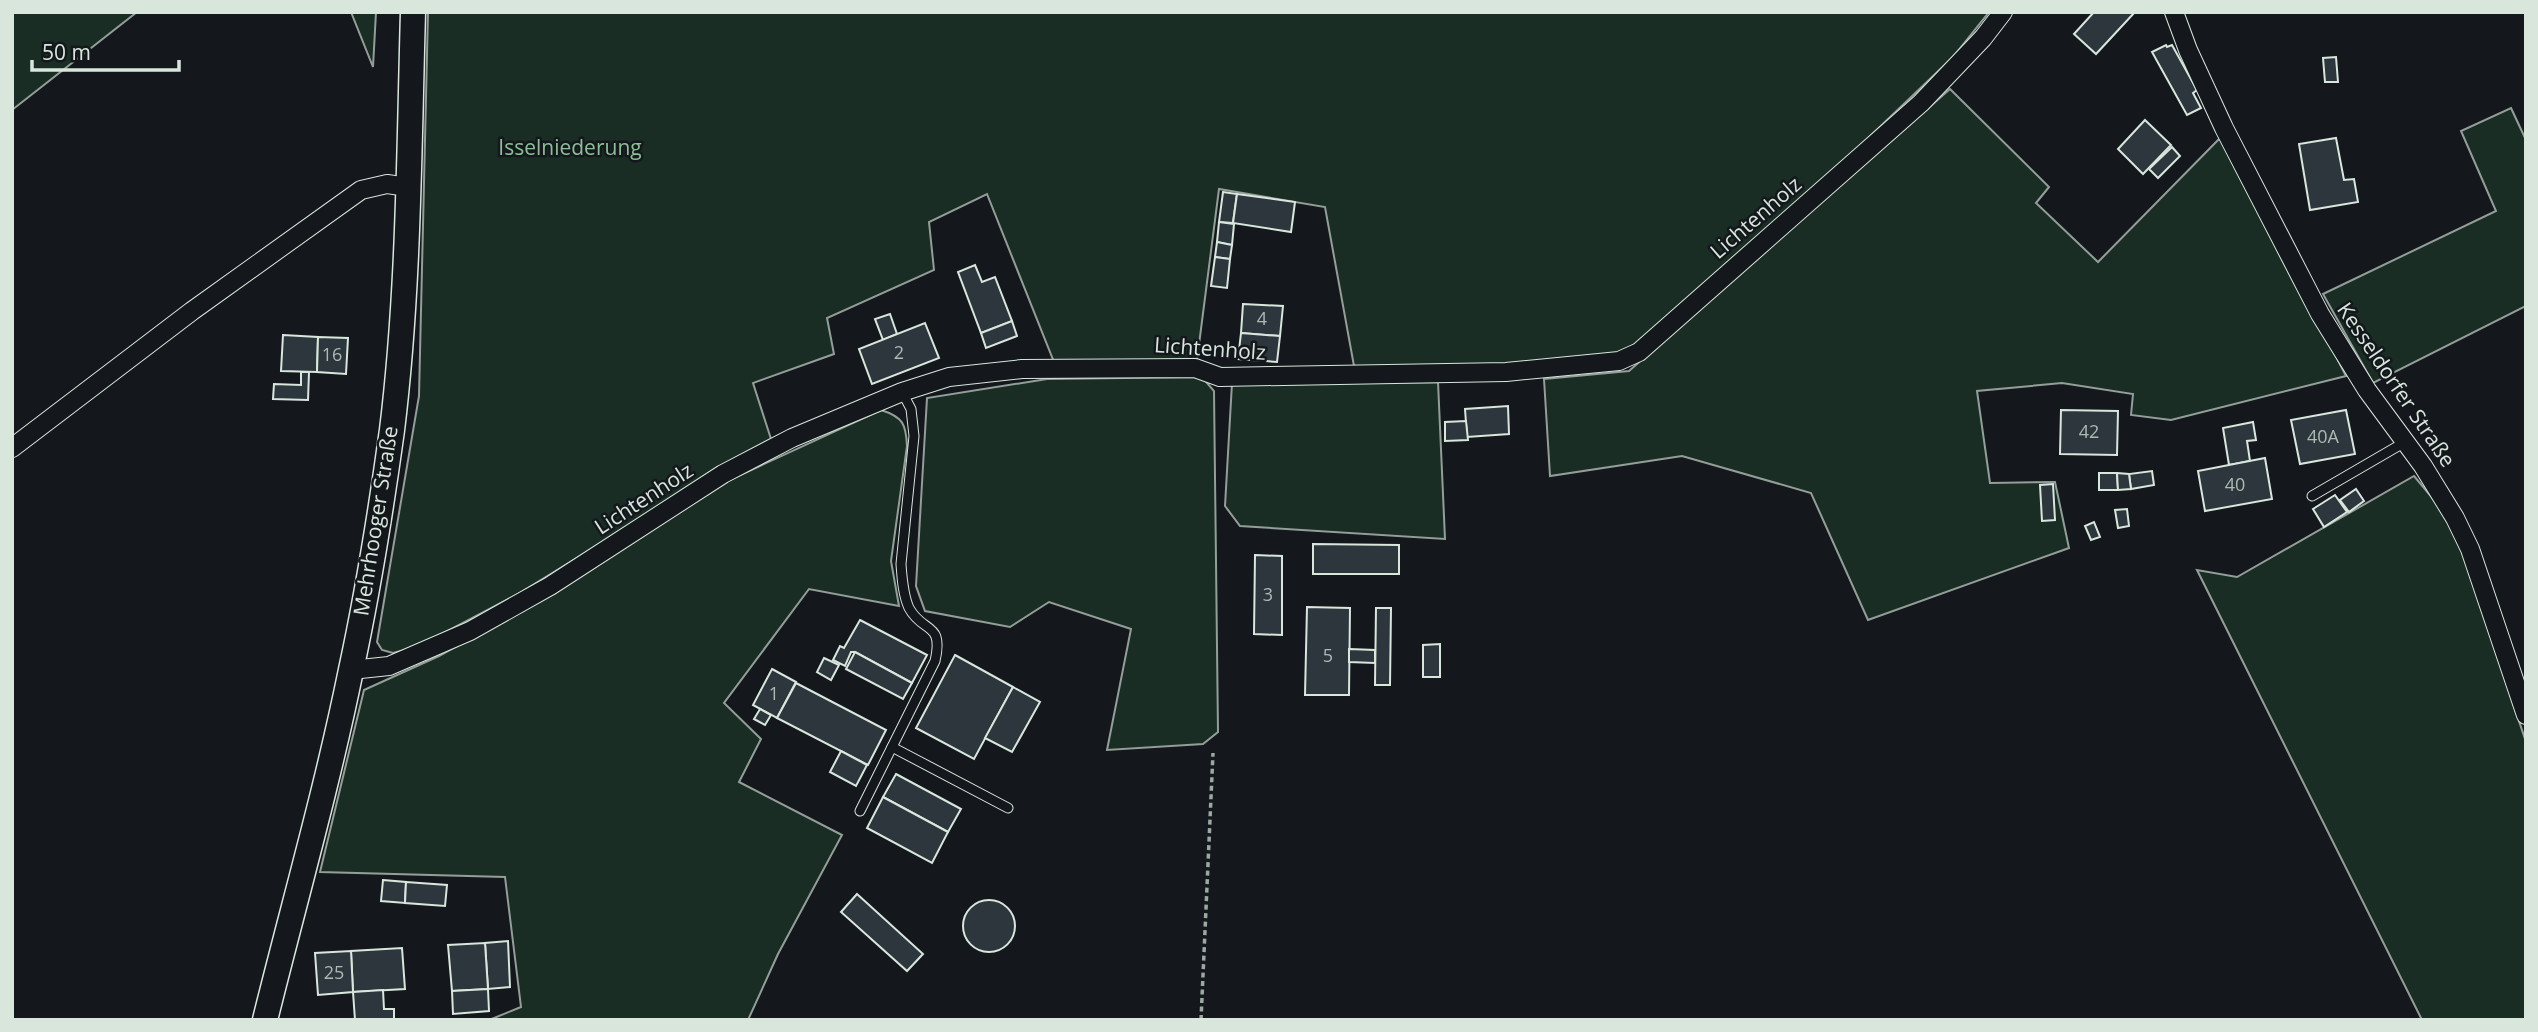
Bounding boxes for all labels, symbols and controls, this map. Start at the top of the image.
scale bar [32,28,178,72]
text: 50 m [42,38,91,66]
park label: Isselniederung [498,133,642,161]
street label: Lichtenholz [1704,170,1807,265]
street label: Kesseldorfer Straße [2331,297,2462,472]
house number: 4 [1257,306,1267,330]
street label: Lichtenholz [1153,330,1267,366]
house number: 2 [894,340,904,364]
house number: 16 [322,342,342,366]
house number: 42 [2079,419,2099,443]
street label: Mehrhooger Straße [346,424,404,618]
house number: 40A [2307,424,2340,448]
street label: Lichtenholz [589,456,698,540]
house number: 40 [2225,472,2245,496]
house number: 3 [1263,582,1273,606]
house number: 5 [1323,643,1333,667]
house number: 1 [769,681,779,705]
house number: 25 [324,960,344,984]

